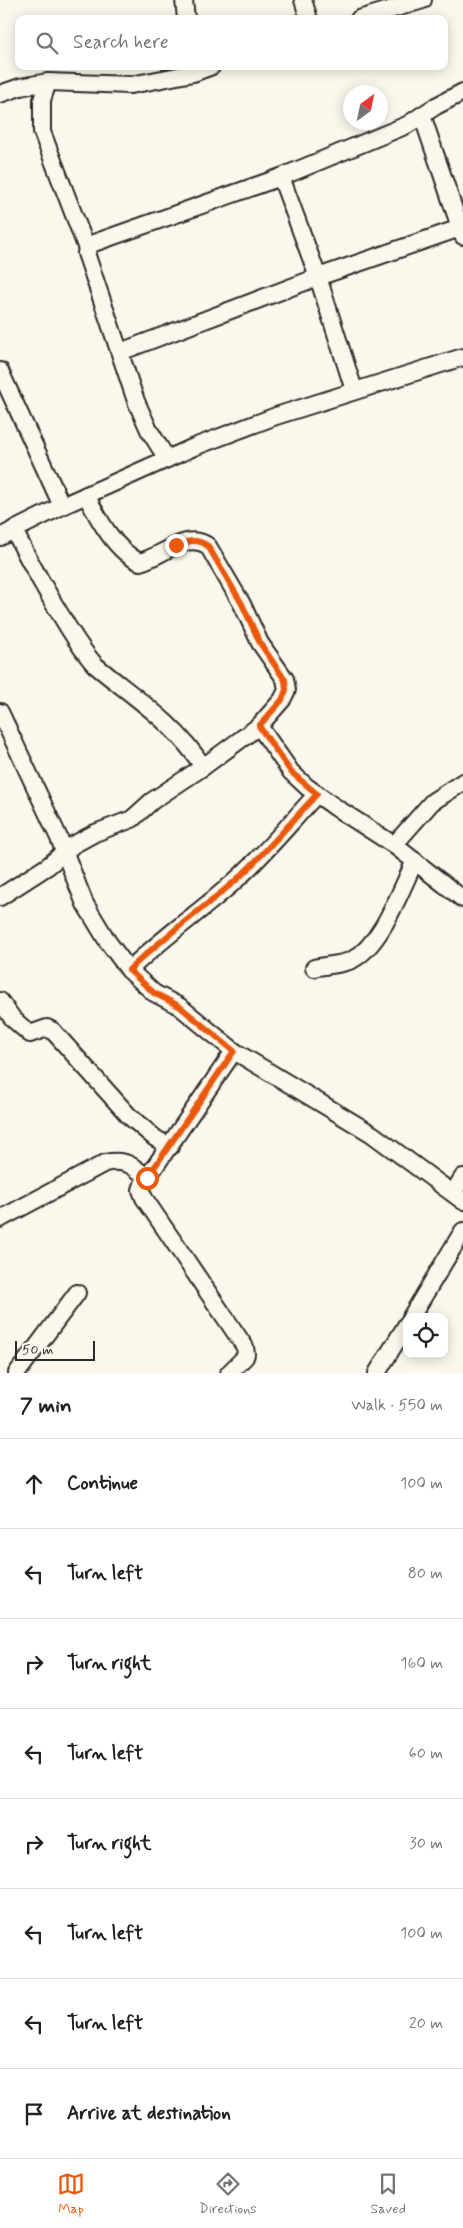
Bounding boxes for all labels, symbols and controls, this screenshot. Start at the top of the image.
search box [15,15,448,70]
icon: search [33,29,61,57]
text: Search here [73,30,169,55]
north arrow [343,85,388,130]
route end [165,534,188,557]
route start [136,1167,159,1190]
map controls [403,1313,448,1358]
button: locate [403,1313,448,1358]
scale bar [15,1338,95,1361]
text: 50 m [22,1341,53,1359]
text: 7 min [20,1392,72,1420]
text: Walk · 550 m [351,1395,443,1416]
icon: ahead [20,1470,48,1498]
text: Continue [67,1471,138,1496]
text: 100 m [400,1473,443,1494]
icon: left [20,1560,48,1588]
text: Turn left [67,1561,143,1586]
text: 80 m [408,1563,443,1584]
icon: right [20,1650,48,1678]
text: Turn right [67,1651,151,1676]
text: 160 m [400,1653,443,1674]
icon: left [20,1740,48,1768]
text: Turn left [67,1741,143,1766]
text: 60 m [409,1743,443,1764]
icon: right [20,1830,48,1858]
text: Turn right [67,1831,151,1856]
text: 30 m [410,1833,443,1854]
icon: left [20,1920,48,1948]
text: Turn left [67,1921,143,1946]
text: 100 m [400,1923,443,1944]
icon: left [20,2010,48,2038]
text: Turn left [67,2011,143,2036]
text: 20 m [409,2013,443,2034]
icon: arrive [20,2100,48,2128]
text: Arrive at destination [67,2101,231,2126]
tab: Map [57,2170,85,2218]
tab: Directions [199,2170,257,2218]
tab: Saved [371,2170,406,2218]

